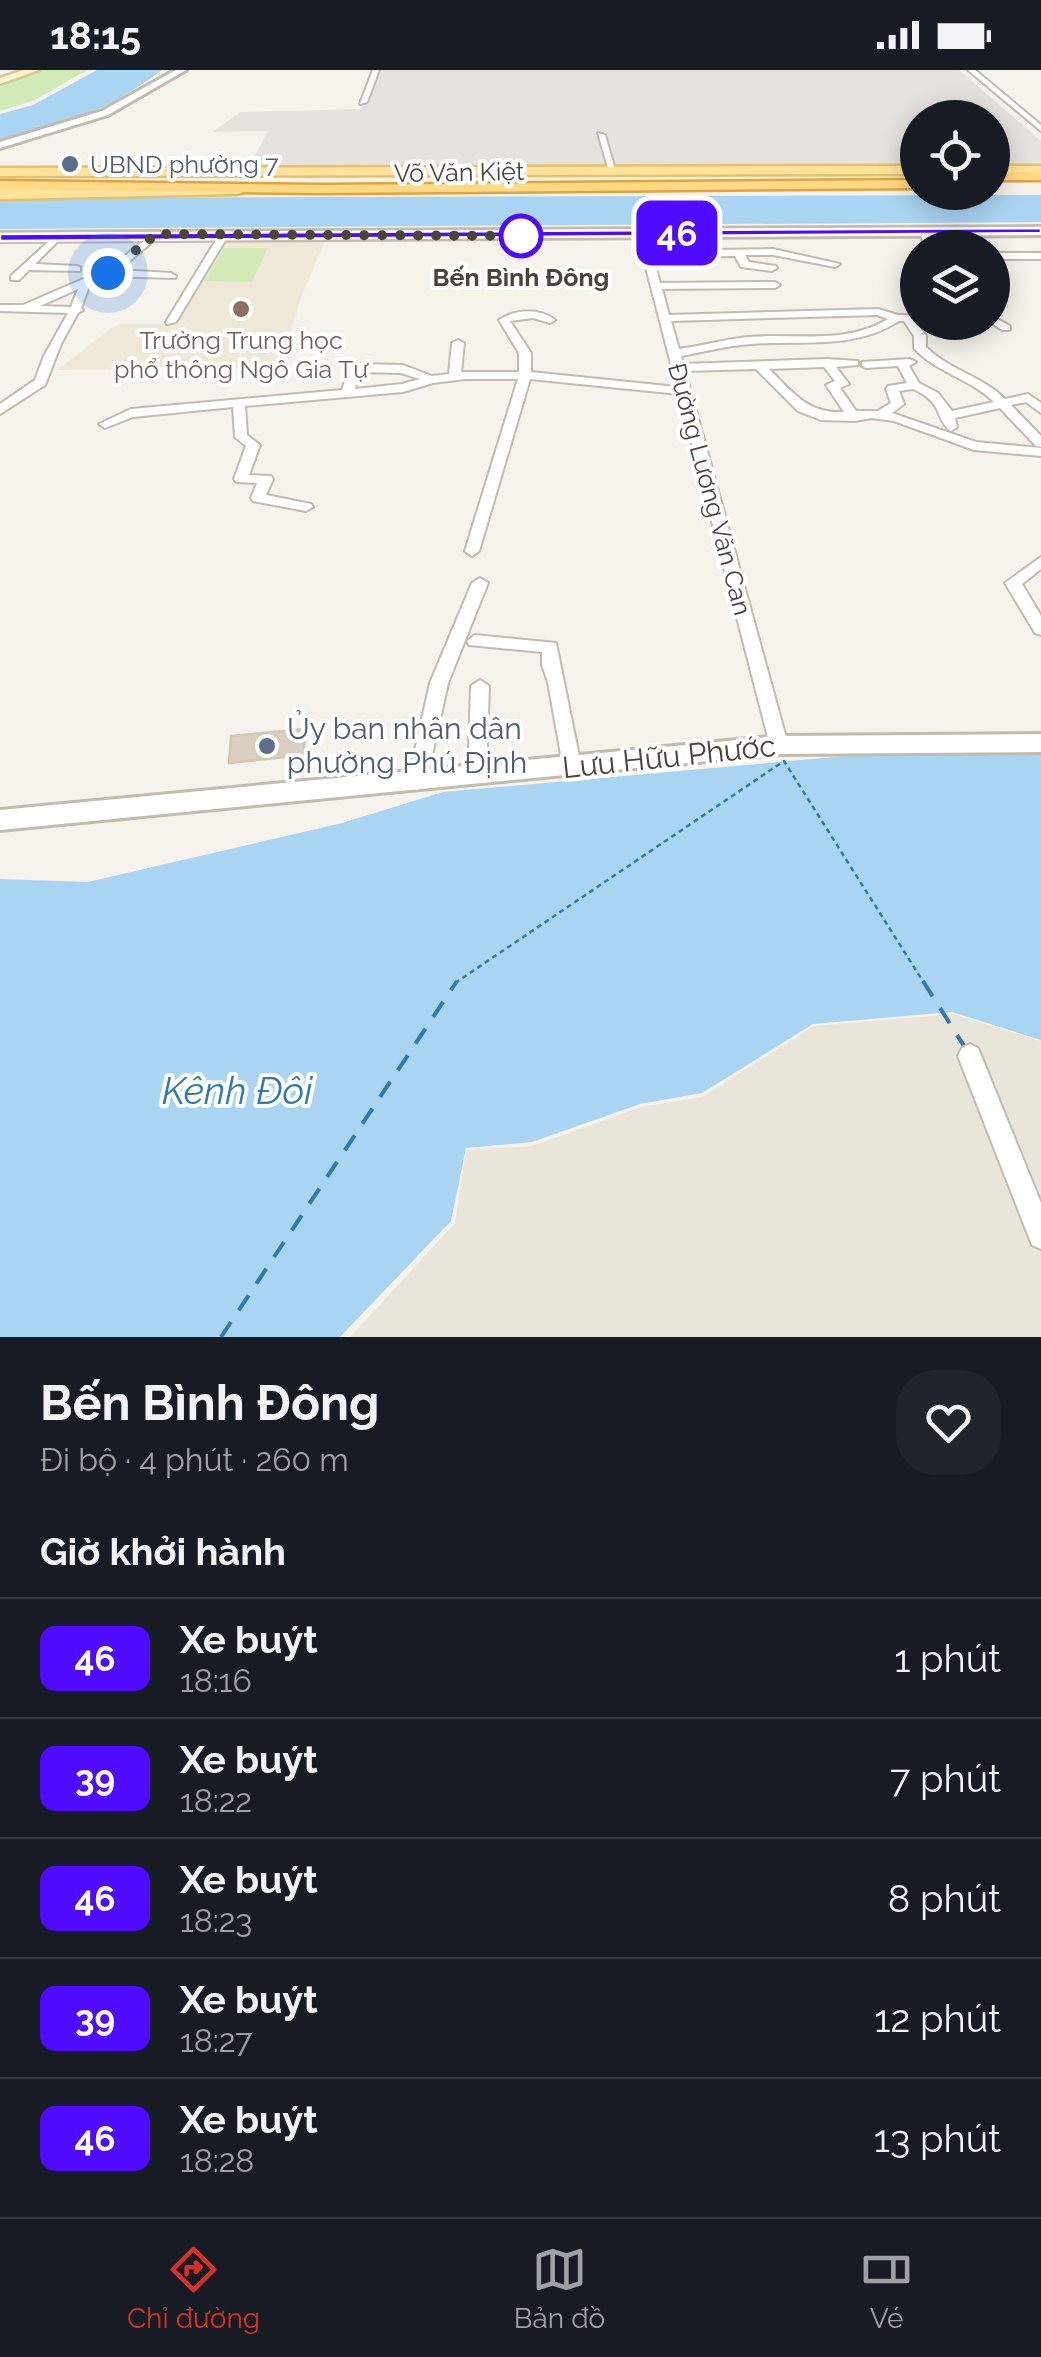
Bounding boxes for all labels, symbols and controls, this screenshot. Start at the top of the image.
text: 18:15 [50,13,141,58]
map controls [900,100,1010,340]
button: locate [900,100,1010,210]
place label: UBND phường 7 [90,149,279,179]
marker: UBND phường 7 [59,153,81,175]
street label: Võ Văn Kiệt [393,156,525,188]
line badge: 46 [632,200,722,266]
text: 46 [656,213,698,254]
marker: Bến Bình Đông [500,215,542,257]
button: layers [900,230,1010,340]
your location [83,248,133,298]
place label: Bến Bình Đông [433,262,609,292]
marker: Trường Trung học phổ thông Ngô Gia Tự [230,298,252,320]
place label: Trường Trung học phổ thông Ngô Gia Tự [114,325,369,384]
street label: Đường Lương Văn Can [662,360,758,618]
place label: Ủy ban nhân dân phường Phú Định [287,710,527,780]
street label: Lưu Hữu Phước [560,728,777,785]
marker: Ủy ban nhân dân phường Phú Định [256,735,278,757]
water label: Kênh Đôi [162,1068,313,1113]
button: heart [896,1370,1001,1475]
text: Bến Bình Đông [40,1375,379,1431]
text: Đi bộ · 4 phút · 260 m [40,1441,349,1478]
text: Giờ khởi hành [40,1529,286,1574]
text: Xe buýt [180,1617,318,1662]
text: 1 phút [894,1636,1001,1681]
text: 46 [74,1638,116,1679]
text: 18:16 [180,1662,252,1699]
text: Xe buýt [180,1737,318,1782]
text: 7 phút [890,1756,1001,1801]
text: 39 [75,1758,115,1799]
text: 18:22 [180,1782,252,1819]
text: Xe buýt [180,1857,318,1902]
text: 8 phút [888,1876,1001,1921]
text: 46 [74,1878,116,1919]
text: 18:23 [180,1902,252,1939]
text: Xe buýt [180,1977,318,2022]
text: 12 phút [874,1996,1001,2041]
text: 39 [75,1998,115,2039]
text: 18:27 [180,2022,252,2059]
text: Xe buýt [180,2097,318,2142]
text: 13 phút [874,2116,1001,2161]
text: 46 [74,2118,116,2159]
text: 18:28 [180,2142,254,2179]
tab: Chỉ đường [127,2242,260,2335]
tab: Bản đồ [514,2242,605,2335]
tab: Vé [859,2242,914,2335]

